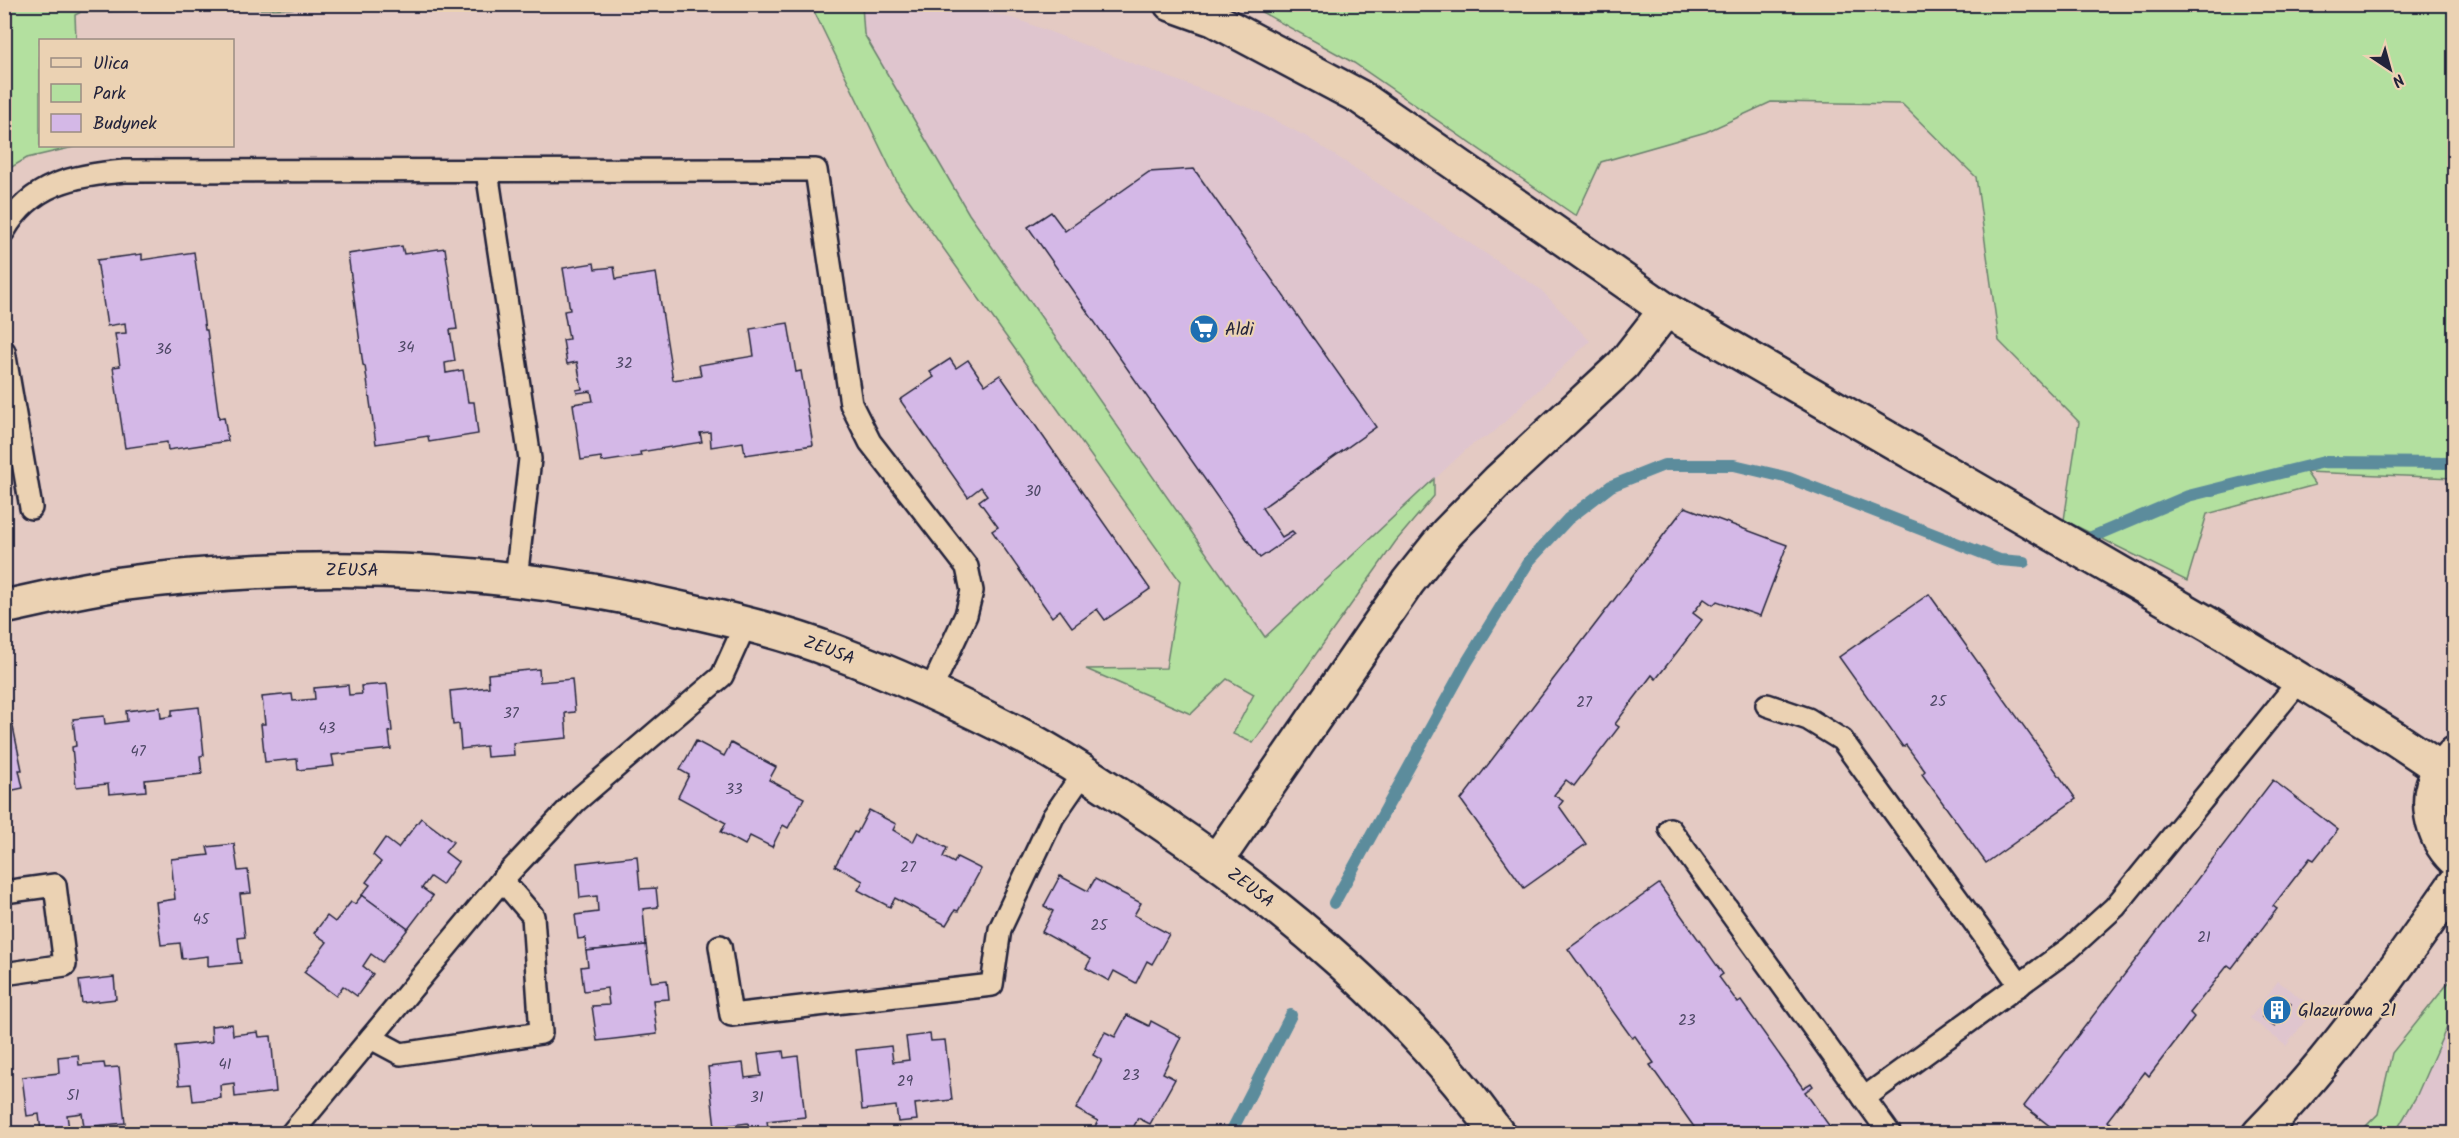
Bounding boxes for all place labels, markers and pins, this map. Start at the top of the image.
supermarket icon: Aldi [1188,313,1220,345]
place label: Aldi [1225,316,1254,345]
building icon: Glazurowa 21 [2261,994,2293,1026]
place label: Glazurowa 21 [2298,997,2396,1026]

